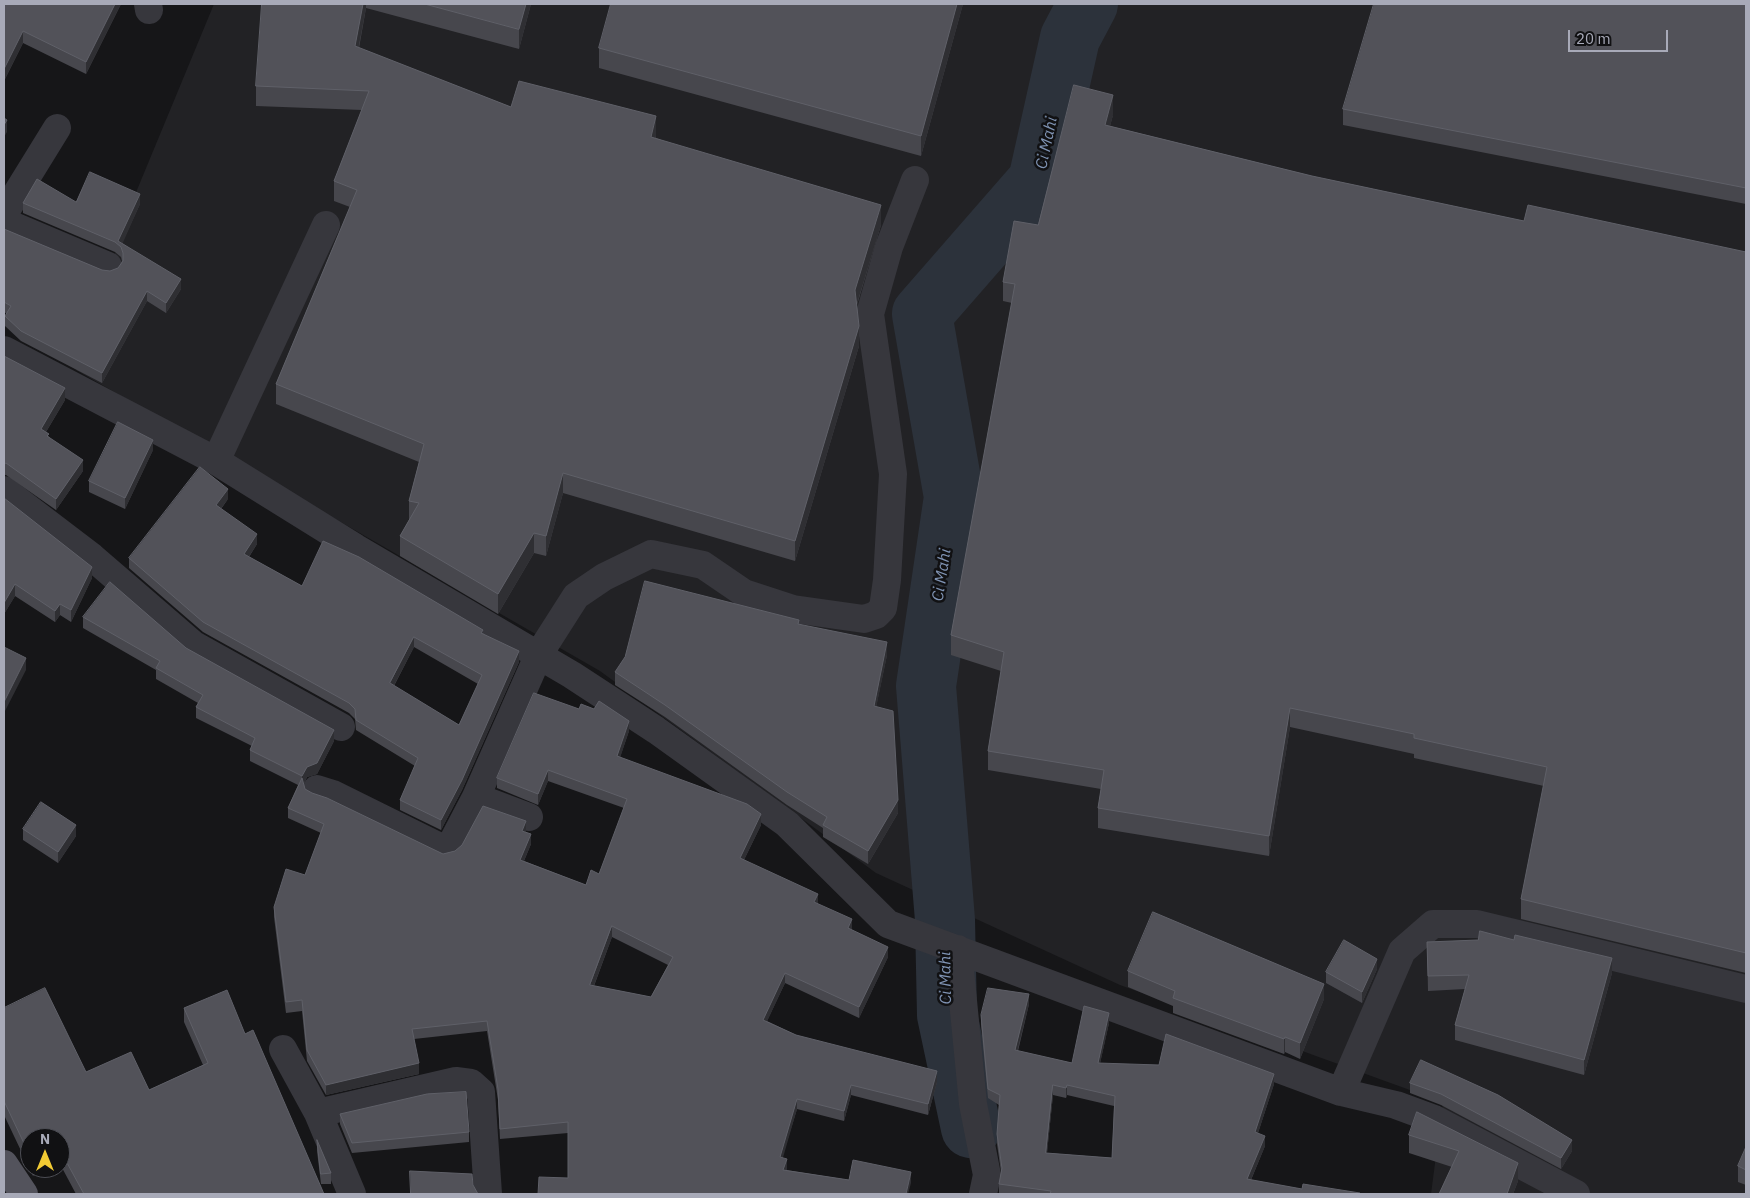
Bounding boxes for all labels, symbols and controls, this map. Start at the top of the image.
scale bar [1570,20,1670,52]
text: 20 m [1576,29,1611,48]
water label: Ci Mahi [1032,115,1062,171]
water label: Ci Mahi [928,547,956,603]
water label: Ci Mahi [936,951,956,1005]
north arrow [20,1128,70,1178]
text: N [40,1130,50,1148]

